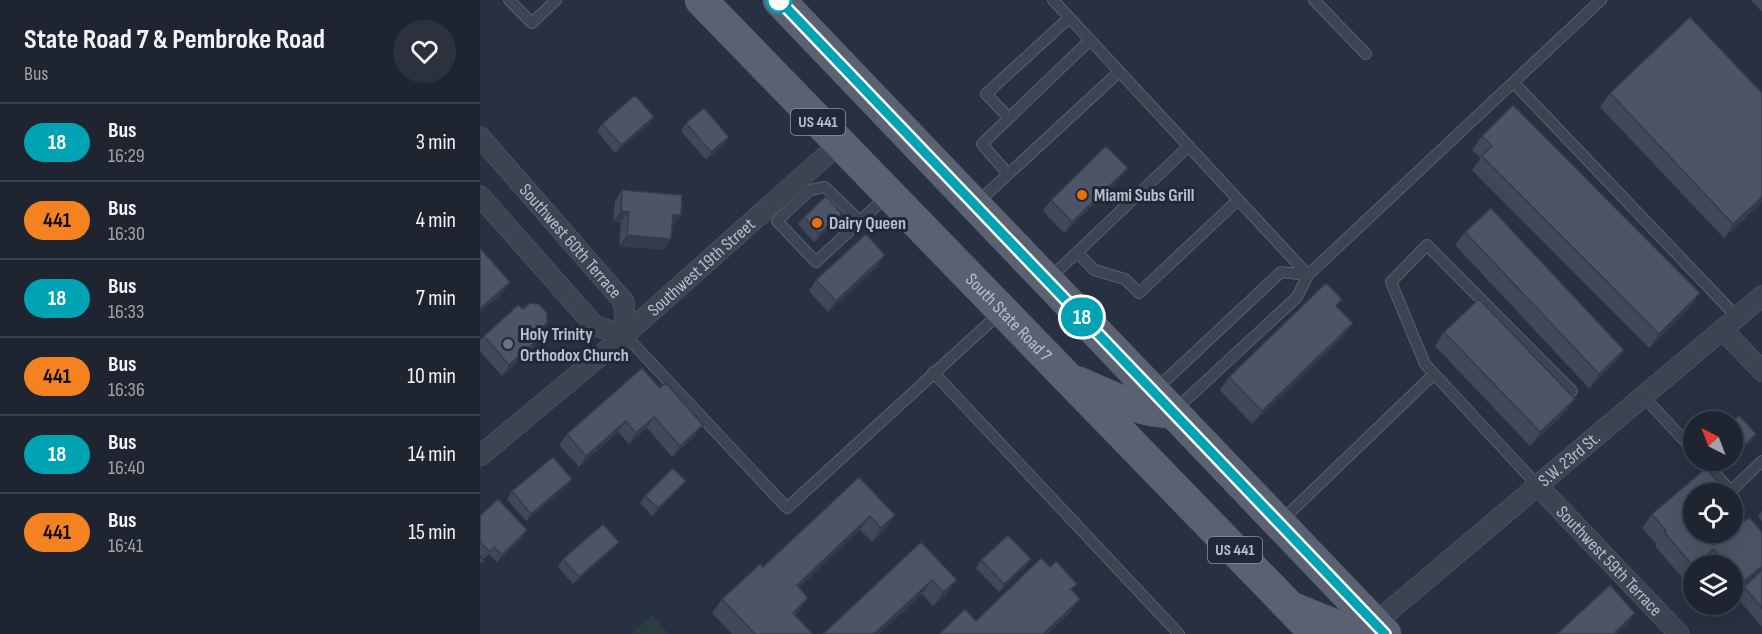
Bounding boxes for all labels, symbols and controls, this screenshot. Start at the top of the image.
unlabelled marker [766,0,792,13]
button: heart [393,20,456,83]
text: State Road 7 & Pembroke Road [24,23,325,56]
text: Bus [24,62,48,86]
road number: US 441 [791,109,845,135]
text: Bus [108,117,137,144]
text: 3 min [416,129,456,156]
text: 18 [48,130,66,155]
text: 16:29 [108,144,145,168]
street label: Southwest 60th Terrace [515,179,626,302]
place label: Miami Subs Grill [1094,185,1194,206]
marker: Miami Subs Grill [1075,188,1089,202]
text: Bus [108,195,137,222]
text: 4 min [416,207,456,234]
text: 441 [43,208,71,233]
street label: Southwest 19th Street [643,213,760,320]
place label: Dairy Queen [829,213,906,234]
marker: Dairy Queen [810,216,824,230]
text: 16:30 [108,222,145,246]
street label: South State Road 7 [961,269,1057,366]
text: Bus [108,273,137,300]
text: 7 min [416,285,456,312]
text: 18 [48,286,66,311]
line badge: 18 [1055,298,1109,336]
text: 16:33 [108,300,144,324]
text: 18 [1073,305,1091,330]
place label: Holy Trinity Orthodox Church [520,324,629,366]
marker: Holy Trinity Orthodox Church [501,337,515,351]
text: Bus [108,351,137,378]
text: 10 min [407,363,456,390]
text: 441 [43,364,71,389]
text: 16:36 [108,378,145,402]
north arrow [1683,411,1743,471]
map controls [1683,411,1743,615]
street label: S.W. 23rd St. [1534,427,1604,491]
text: Bus [108,429,137,456]
text: 14 min [408,441,456,468]
text: 18 [48,442,66,467]
text: 16:40 [108,456,145,480]
button: locate [1683,483,1743,543]
street label: Southwest 59th Terrace [1552,501,1667,620]
text: Bus [108,507,137,534]
text: 15 min [408,519,456,546]
text: 441 [43,520,71,545]
text: 16:41 [108,534,143,558]
road number: US 441 [1208,537,1262,563]
button: layers [1683,555,1743,615]

